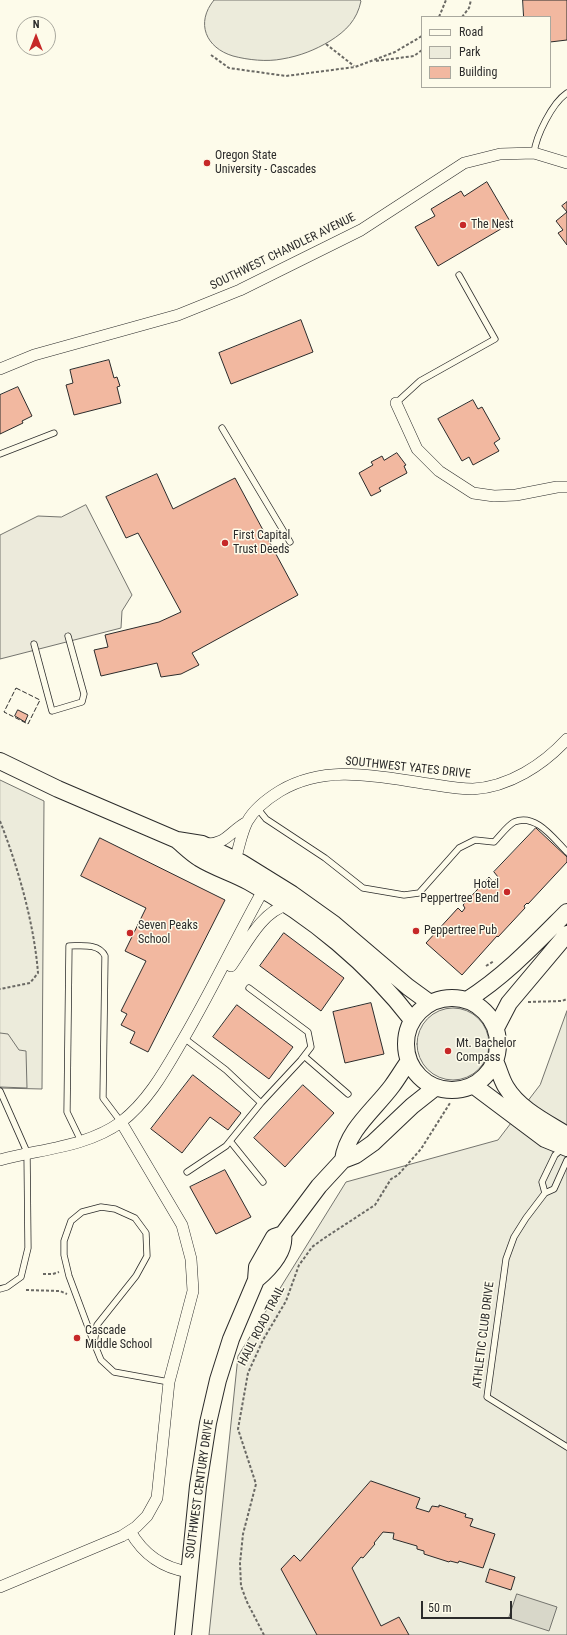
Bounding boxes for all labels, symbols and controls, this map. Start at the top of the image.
north arrow [16,16,56,56]
legend [421,16,551,88]
text: N [33,18,39,31]
text: Road [459,25,483,39]
text: Park [459,45,480,59]
text: Building [459,65,497,79]
place label: Oregon State University - Cascades [215,149,316,177]
marker: Oregon State University - Cascades [202,158,212,168]
street label: SOUTHWEST CHANDLER AVENUE [208,211,358,293]
place label: The Nest [471,218,514,232]
marker: The Nest [458,220,468,230]
place label: First Capital Trust Deeds [233,529,290,557]
marker: First Capital Trust Deeds [220,538,230,548]
street label: SOUTHWEST YATES DRIVE [344,754,472,782]
place label: Hotel Peppertree Bend [420,878,499,906]
marker: Hotel Peppertree Bend [502,887,512,897]
place label: Seven Peaks School [138,919,198,947]
place label: Peppertree Pub [424,924,497,938]
marker: Peppertree Pub [411,926,421,936]
marker: Seven Peaks School [125,928,135,938]
place label: Mt. Bachelor Compass [456,1037,516,1065]
marker: Mt. Bachelor Compass [443,1046,453,1056]
street label: ATHLETIC CLUB DRIVE [470,1281,498,1389]
street label: HAUL ROAD TRAIL [236,1284,288,1368]
place label: Cascade Middle School [85,1324,152,1352]
marker: Cascade Middle School [72,1333,82,1343]
street label: SOUTHWEST CENTURY DRIVE [183,1418,217,1560]
scale bar [423,1593,514,1619]
text: 50 m [428,1601,452,1615]

